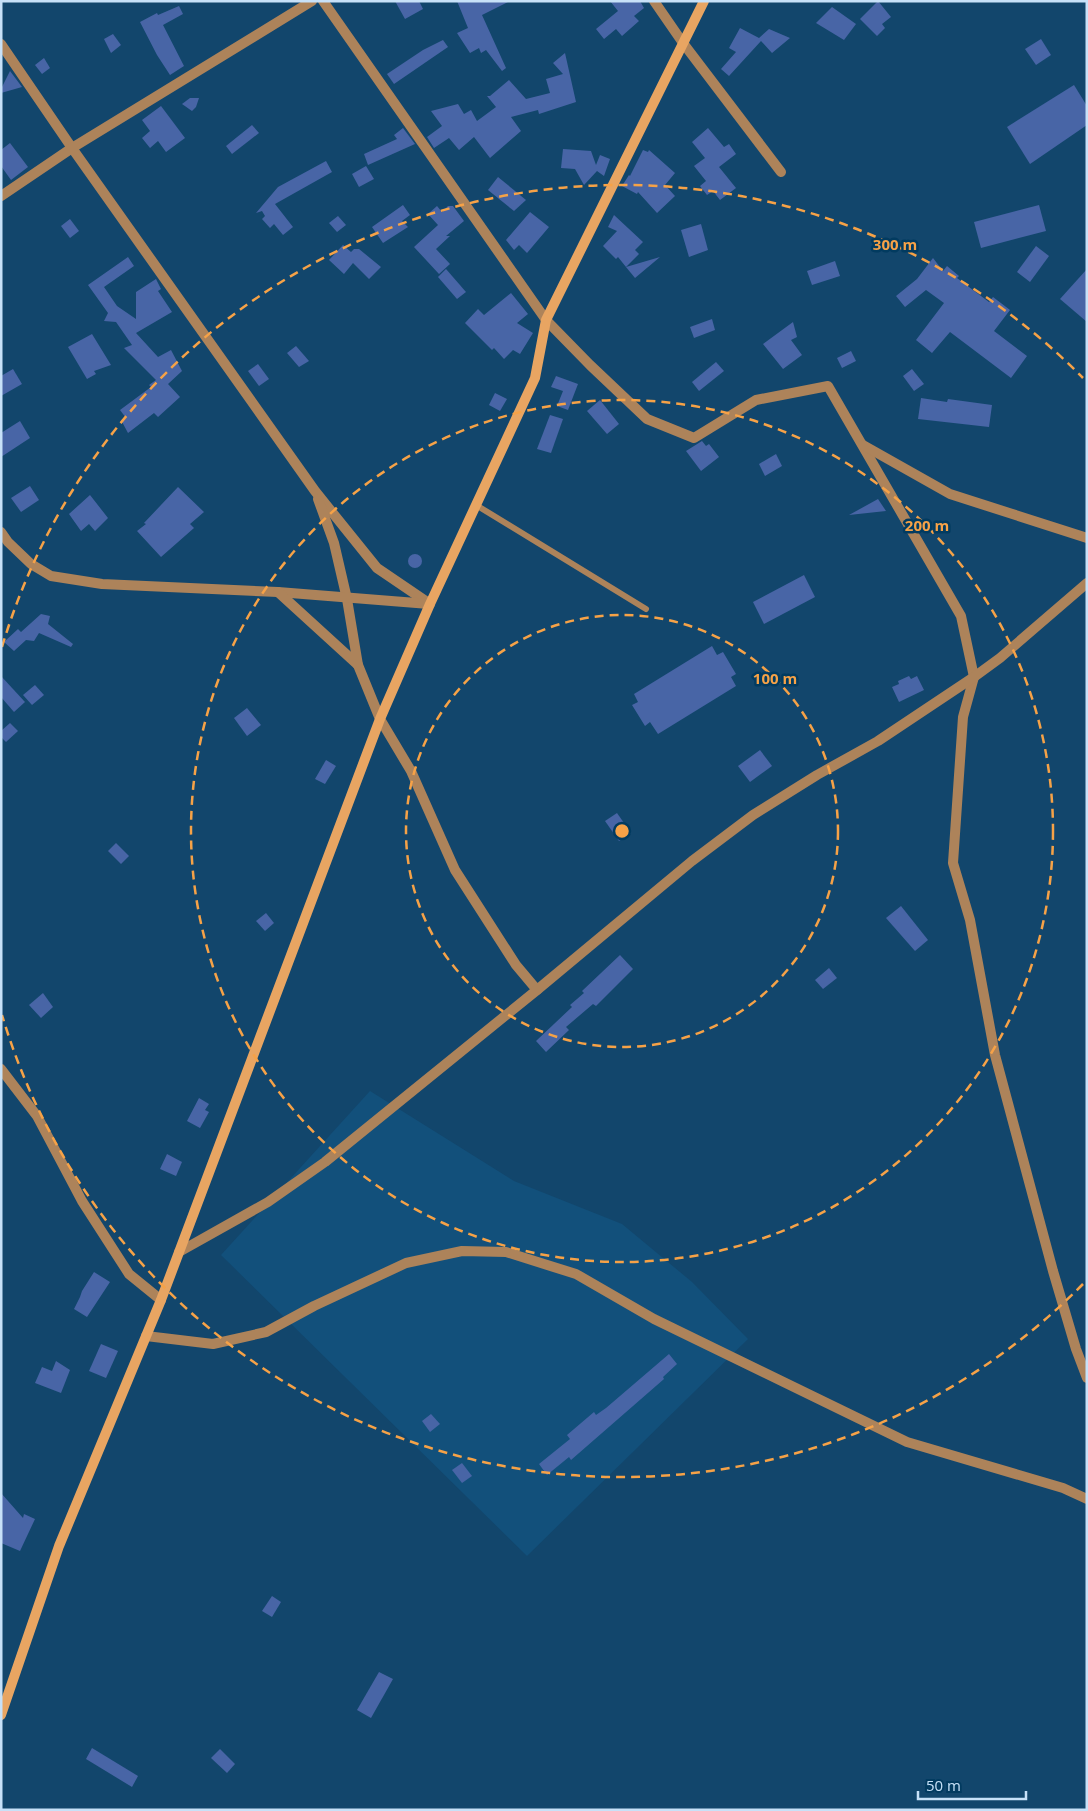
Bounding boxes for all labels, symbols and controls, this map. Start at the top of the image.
text: 300 m [873,234,917,254]
text: 200 m [905,515,949,535]
text: 100 m [753,668,797,688]
centre of rings [613,822,631,840]
scale bar [918,1768,1026,1800]
text: 50 m [926,1775,961,1795]

